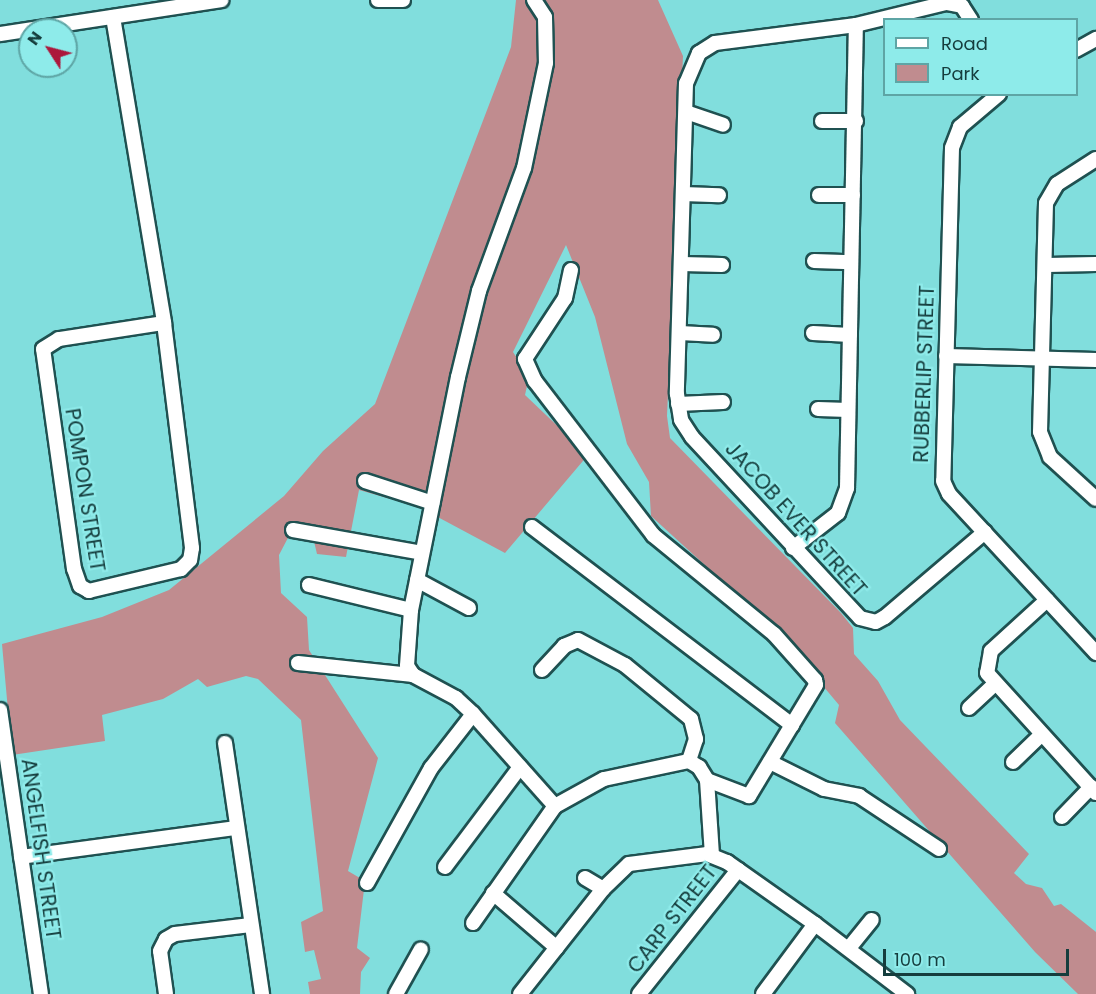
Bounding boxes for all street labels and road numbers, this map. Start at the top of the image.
street label: RUBBERLIP STREET [908,285,940,463]
street label: POMPON STREET [60,406,110,574]
street label: JACOB EVER STREET [720,436,872,602]
street label: ANGELFISH STREET [16,757,66,941]
street label: CARP STREET [622,860,722,978]

